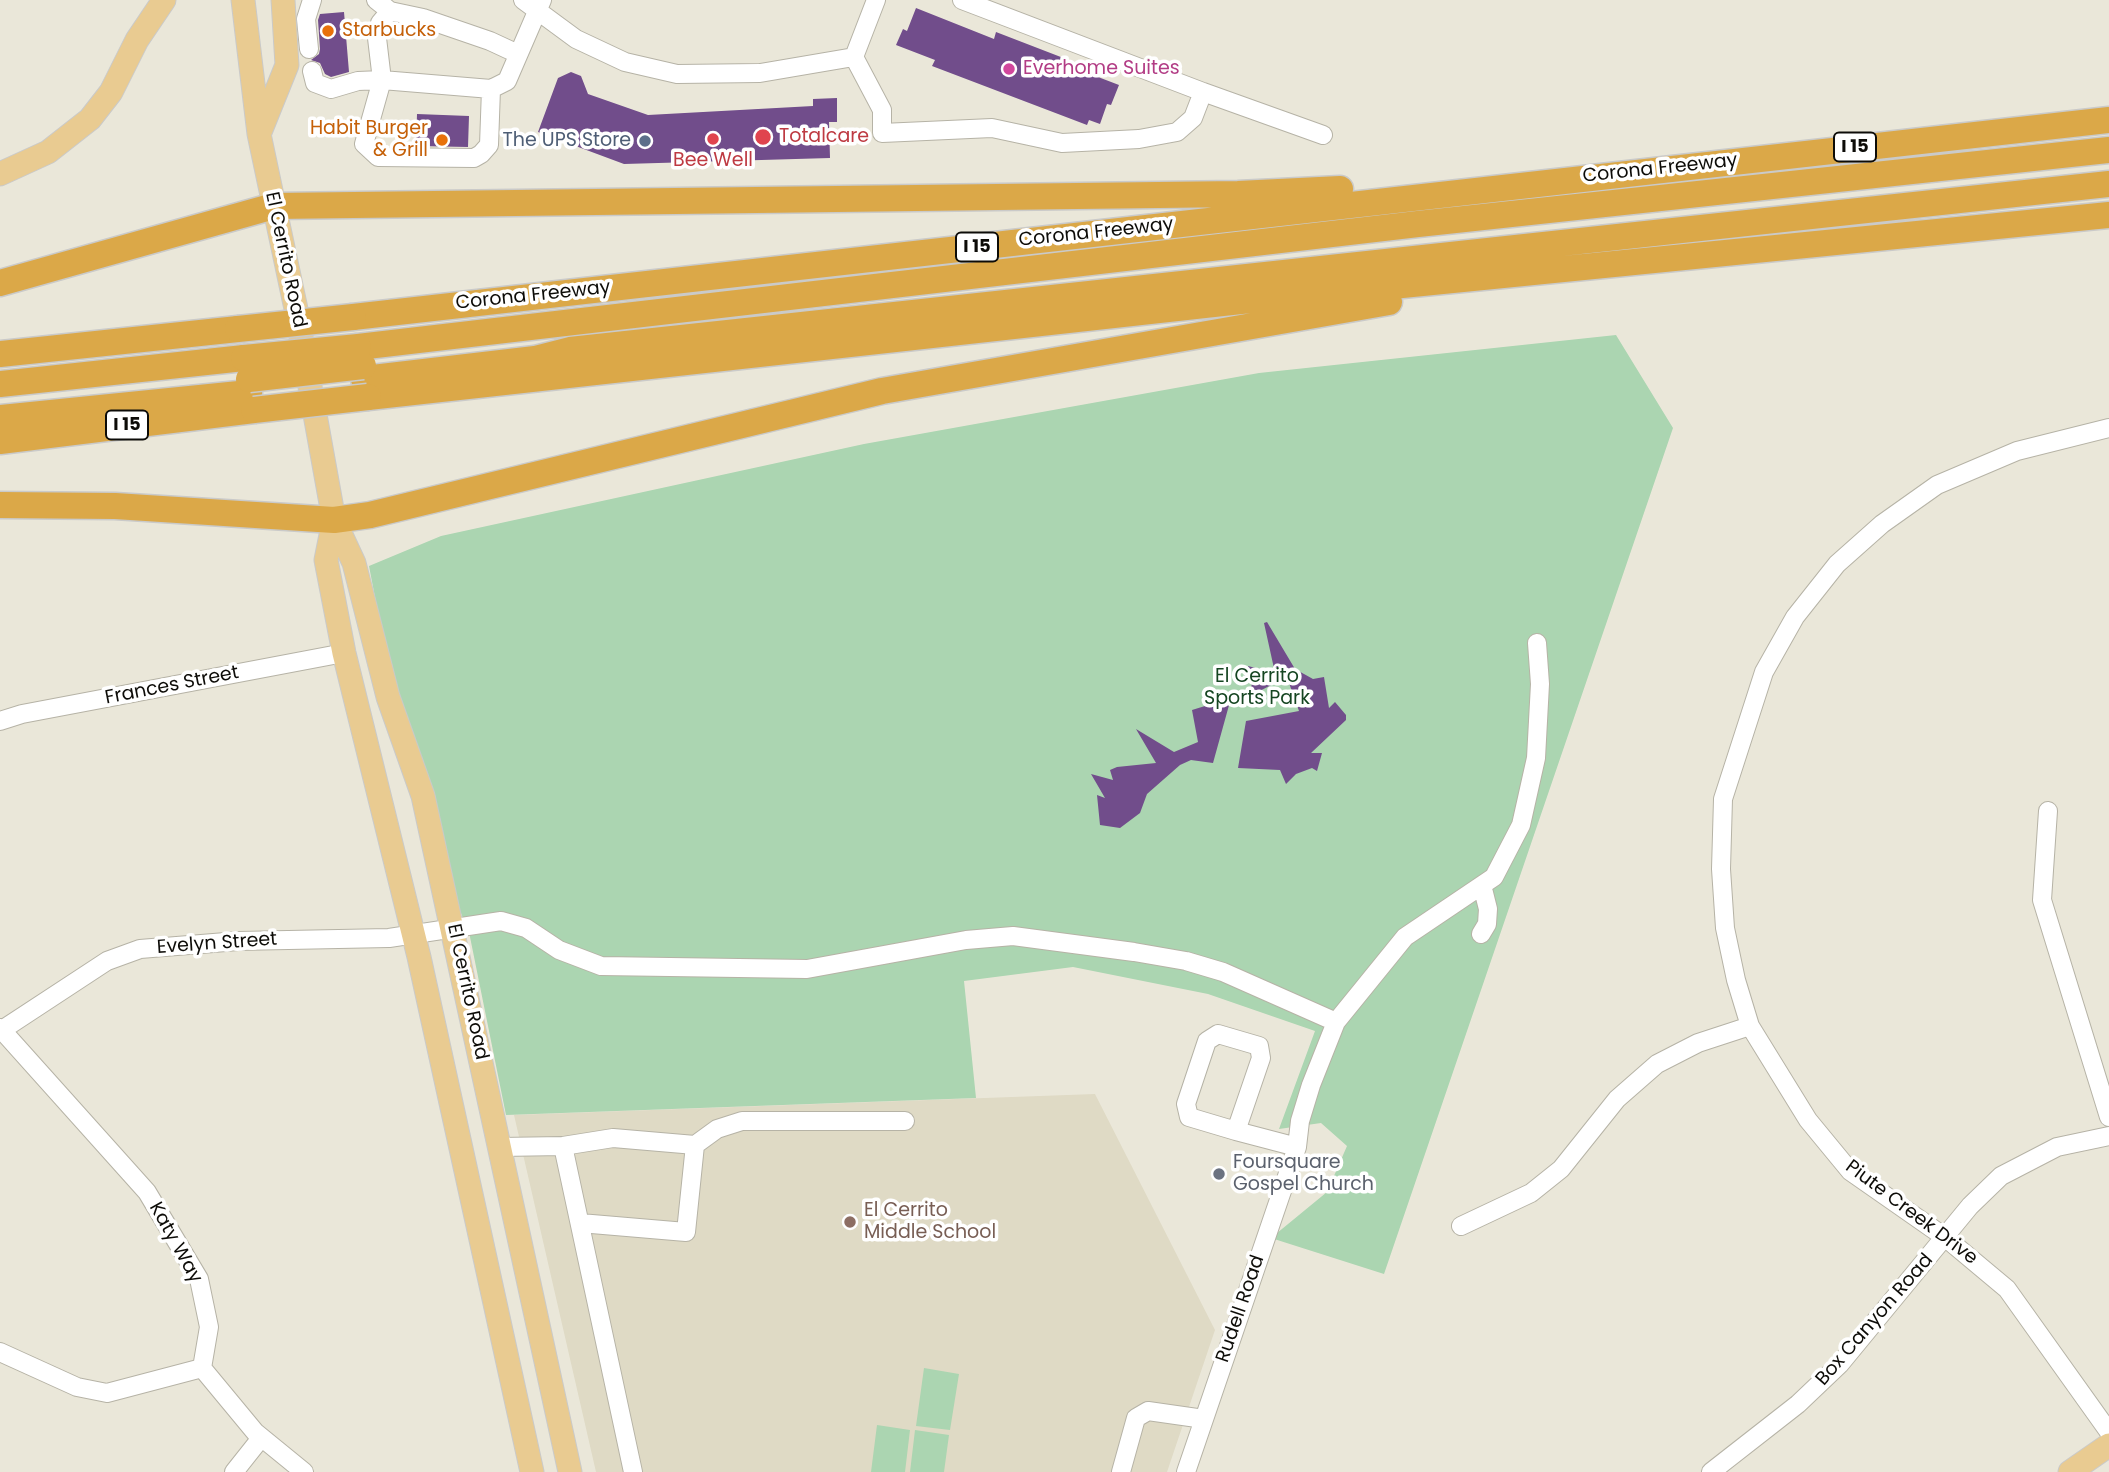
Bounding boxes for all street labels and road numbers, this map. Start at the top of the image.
road number: I 15 [1834,132,1876,162]
street label: Corona Freeway [1581,150,1739,188]
street label: El Cerrito Road [259,190,311,330]
street label: Corona Freeway [1017,214,1175,252]
road number: I 15 [956,232,998,262]
street label: Corona Freeway [454,277,612,315]
road number: I 15 [106,410,148,440]
street label: Frances Street [103,662,241,710]
street label: El Cerrito Road [441,922,493,1062]
street label: Evelyn Street [156,928,278,960]
street label: Piute Creek Drive [1840,1156,1982,1270]
street label: Katy Way [143,1199,207,1287]
street label: Box Canyon Road [1812,1249,1938,1391]
street label: Rudell Road [1212,1252,1270,1366]

